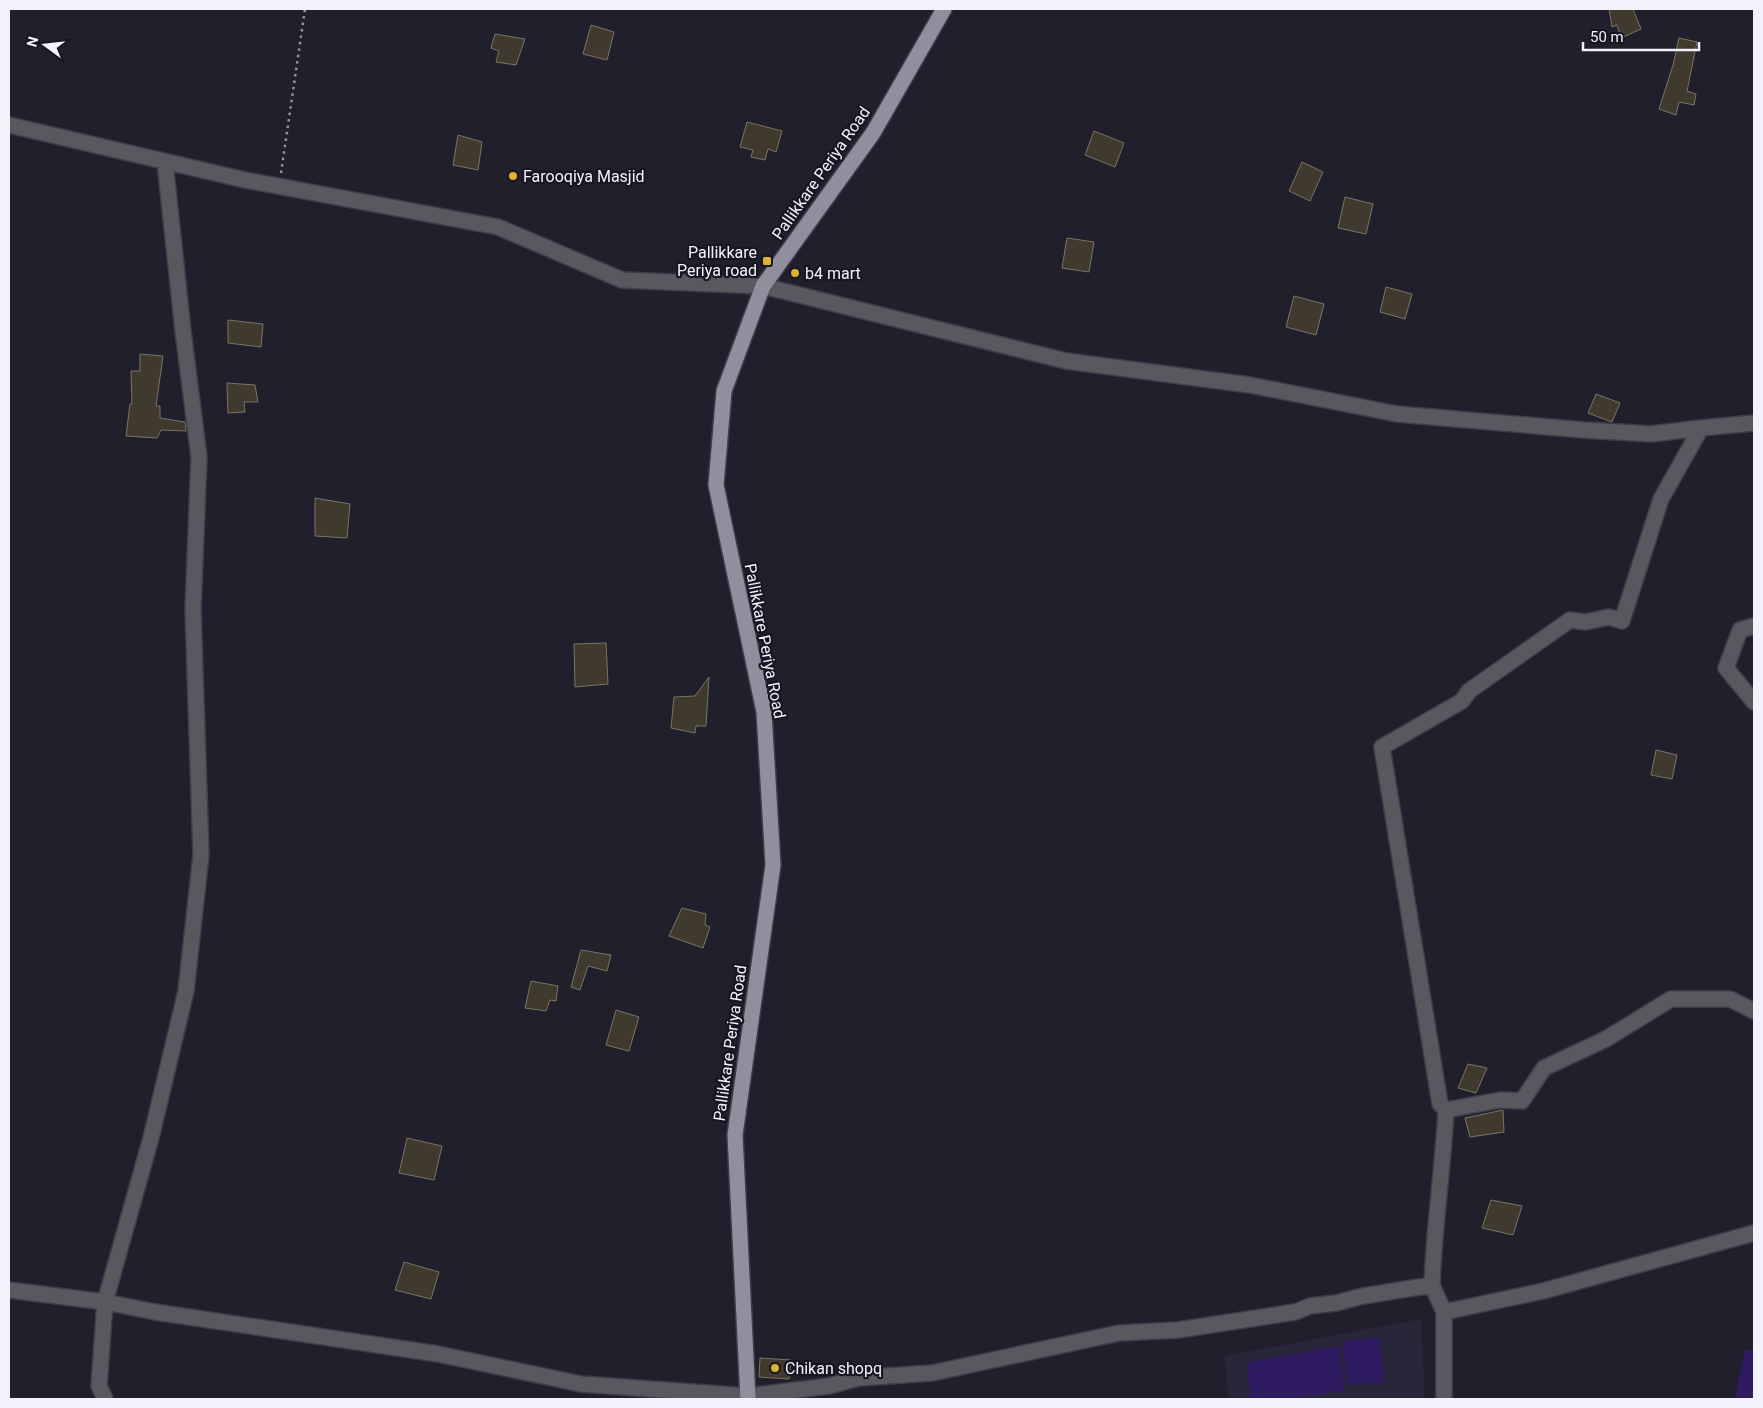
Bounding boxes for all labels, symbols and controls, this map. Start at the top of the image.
north arrow [20,20,70,70]
scale bar [1583,20,1699,52]
text: 50 m [1590,28,1624,46]
text: N [23,35,41,48]
street label: Pallikkare Periya Road [768,103,874,243]
place label: Farooqiya Masjid [523,167,645,186]
marker: Farooqiya Masjid [507,170,519,182]
place label: Pallikkare Periya road [677,243,757,280]
marker: Pallikkare Periya road [761,255,773,267]
place label: b4 mart [805,264,861,283]
marker: b4 mart [789,267,801,279]
street label: Pallikkare Periya Road [741,562,789,720]
street label: Pallikkare Periya Road [710,964,750,1122]
place label: Chikan shopq [785,1359,882,1378]
marker: Chikan shopq [769,1362,781,1374]

